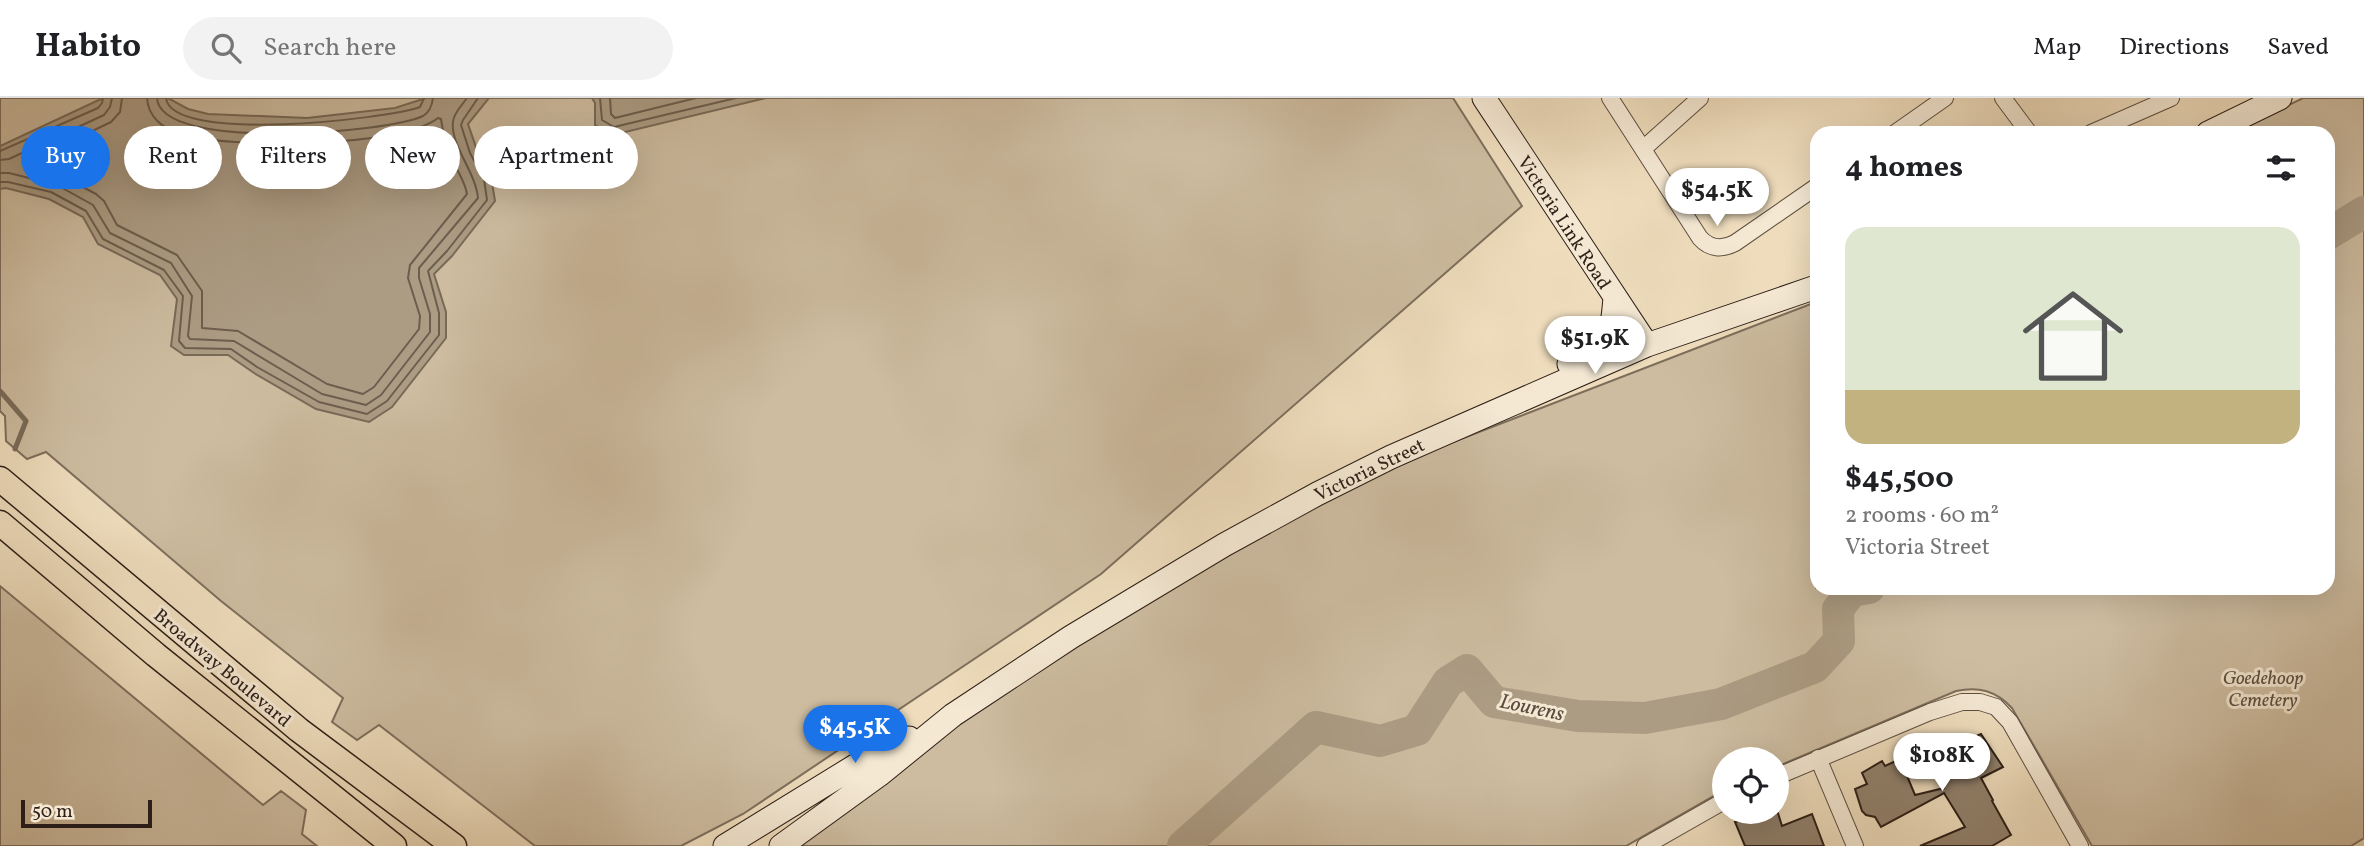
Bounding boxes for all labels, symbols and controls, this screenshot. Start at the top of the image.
search box [183,17,673,80]
text: Habito [35,25,141,71]
icon: search [207,29,245,67]
text: Search here [263,30,396,66]
text: Map [2033,31,2081,65]
text: Directions [2119,31,2229,65]
text: Saved [2267,31,2329,65]
chip: Buy [21,126,110,189]
chip: Rent [124,126,222,189]
chip: Filters [236,126,351,189]
chip: New [365,126,460,189]
chip: Apartment [474,126,638,189]
text: 4 homes [1845,147,1963,189]
icon: filters [2262,149,2300,187]
street label: Victoria Link Road [1510,151,1616,295]
pin: $54.5K [1660,169,1774,228]
text: $54.5K [1681,175,1753,207]
icon: home [2010,273,2136,399]
pin: $51.9K [1538,316,1652,376]
text: $51.9K [1560,323,1630,355]
street label: Victoria Street [1310,433,1430,509]
text: $45,500 [1845,458,1954,500]
text: 2 rooms · 60 m² [1845,500,1999,532]
text: Victoria Street [1845,532,1990,564]
street label: Broadway Boulevard [147,603,296,734]
park label: Goedehoop Cemetery [2223,666,2303,714]
water label: Lourens [1497,688,1567,729]
pin: $45.5K [798,706,912,765]
text: $45.5K [819,712,891,744]
pin: $108K [1893,734,1991,793]
text: $108K [1909,740,1975,772]
map controls [1712,747,1789,824]
button: locate [1712,747,1789,824]
scale bar [21,797,152,829]
text: 50 m [32,799,73,825]

